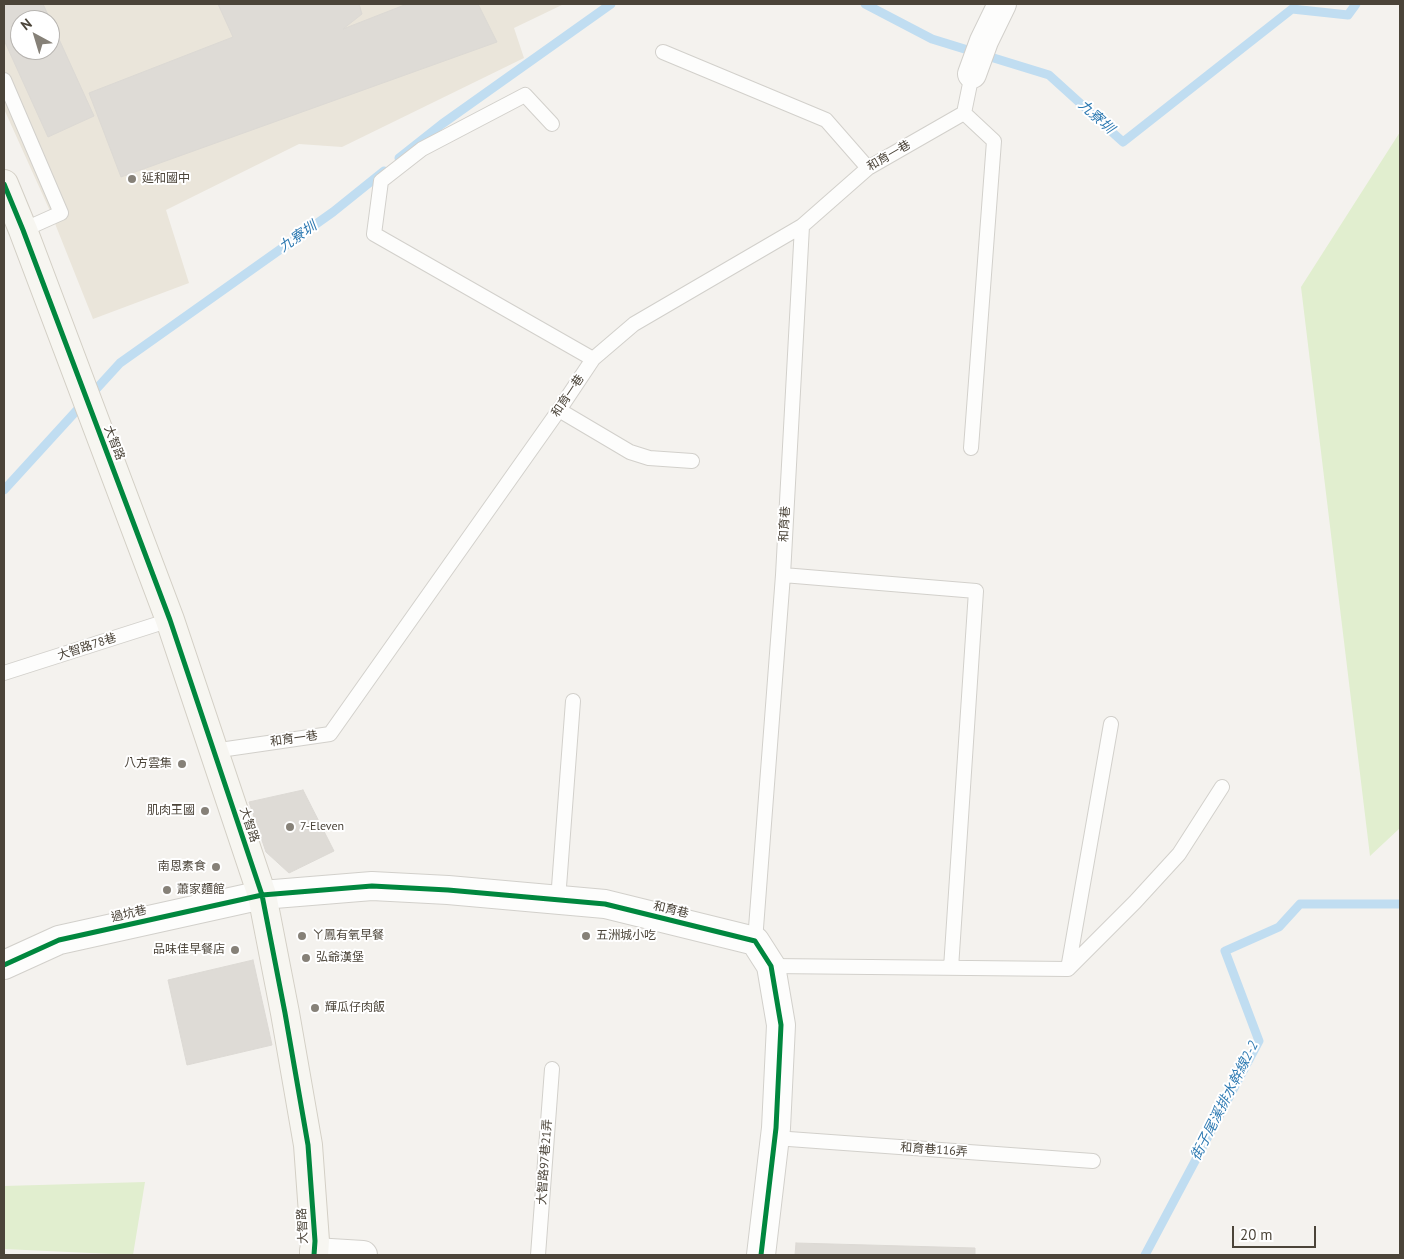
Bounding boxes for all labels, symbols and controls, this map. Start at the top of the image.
north arrow [10,10,60,60]
text: N [17,14,35,34]
water label: 九寮圳 [1075,97,1117,137]
street label: 和育一巷 [865,138,913,174]
place label: 延和國中 [142,172,190,186]
marker: 延和國中 [126,173,138,185]
water label: 九寮圳 [276,218,320,256]
street label: 和育一巷 [549,372,587,420]
street label: 大智路 [101,424,127,462]
street label: 和育巷 [777,506,793,542]
street label: 大智路78巷 [56,631,118,663]
street label: 和育一巷 [269,729,319,749]
place label: 八方雲集 [124,757,172,771]
marker: 八方雲集 [176,758,188,770]
place label: 肌肉王國 [147,804,195,818]
marker: 肌肉王國 [199,805,211,817]
street label: 大智路 [236,806,262,844]
place label: 7-Eleven [300,820,344,834]
marker: 7-Eleven [284,821,296,833]
place label: 南恩素食 [158,860,206,874]
marker: 南恩素食 [210,861,222,873]
place label: 蕭家麵館 [177,883,225,897]
marker: 蕭家麵館 [161,884,173,896]
street label: 和育巷 [652,899,690,921]
street label: 過坑巷 [110,903,148,925]
place label: ㄚ鳳有氧早餐 [312,929,384,943]
place label: 五洲城小吃 [596,929,656,943]
marker: ㄚ鳳有氧早餐 [296,930,308,942]
marker: 五洲城小吃 [580,930,592,942]
place label: 品味佳早餐店 [153,943,225,957]
marker: 品味佳早餐店 [229,944,241,956]
place label: 弘爺漢堡 [316,951,364,965]
marker: 弘爺漢堡 [300,952,312,964]
place label: 輝瓜仔肉飯 [325,1001,385,1015]
marker: 輝瓜仔肉飯 [309,1002,321,1014]
water label: 街子尾溪排水幹線2-2 [1188,1039,1262,1163]
street label: 大智路97巷21弄 [535,1119,555,1205]
street label: 和育巷116弄 [900,1140,968,1160]
street label: 大智路 [295,1208,311,1244]
scale bar [1234,1216,1318,1248]
text: 20 m [1240,1225,1273,1244]

